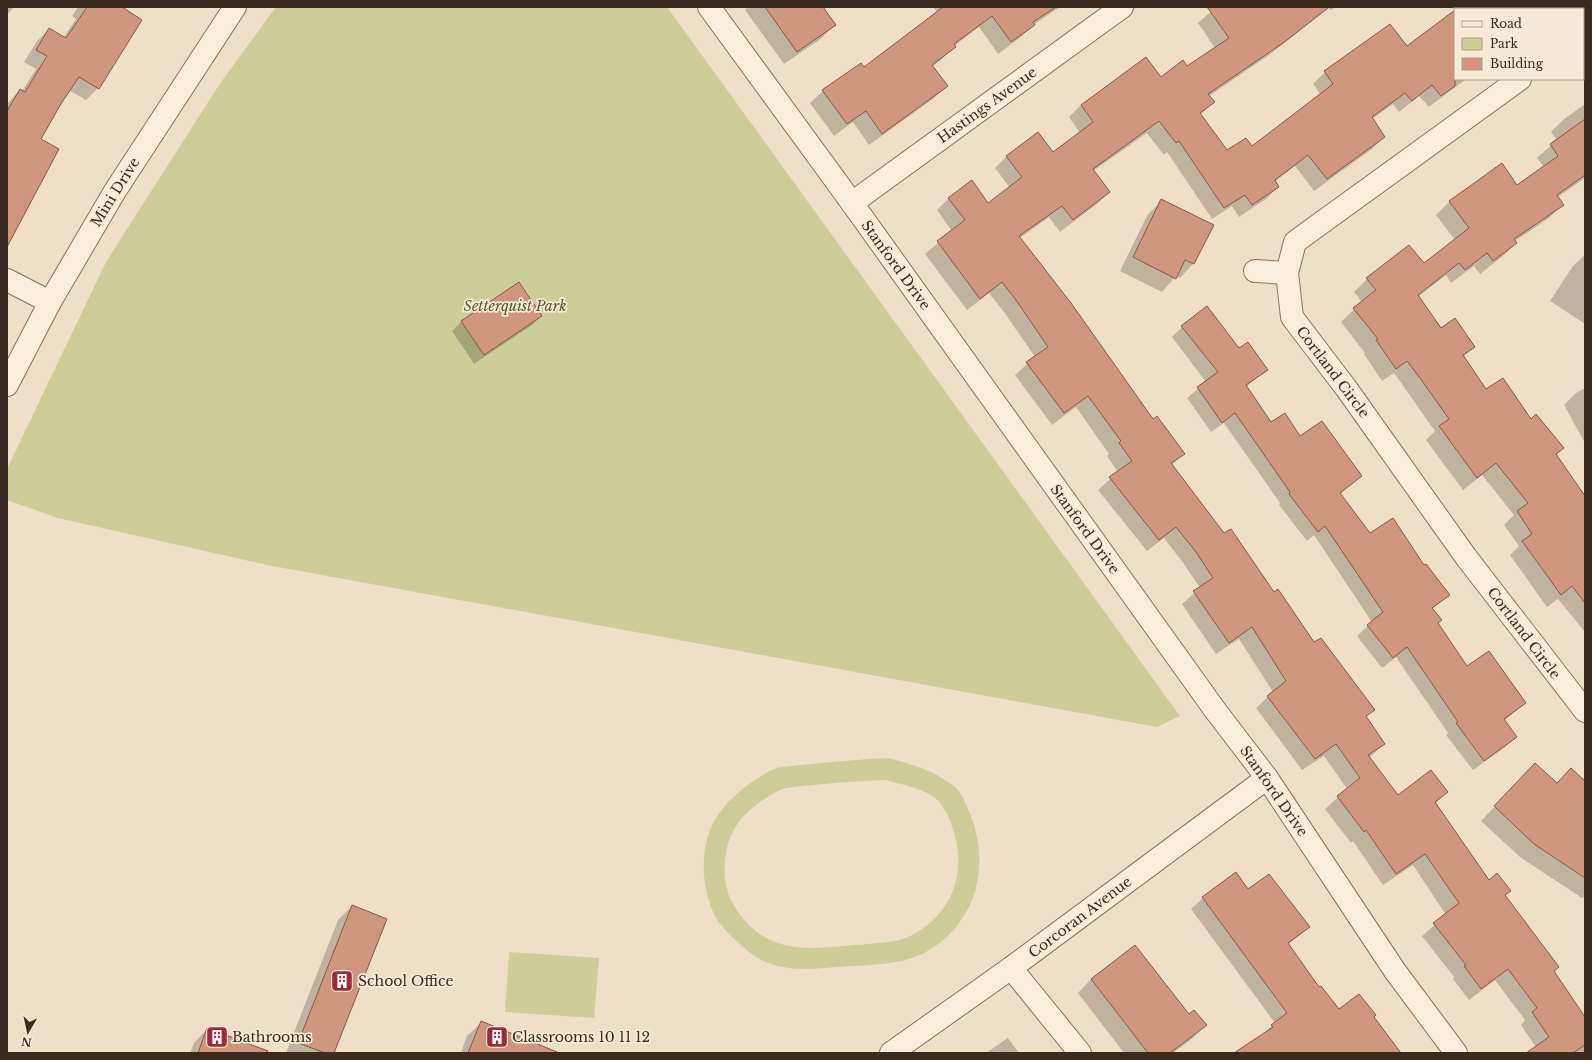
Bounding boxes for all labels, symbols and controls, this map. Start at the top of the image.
legend [1454,8,1584,80]
text: Road [1490,16,1522,31]
text: Park [1490,36,1518,51]
text: Building [1490,56,1544,71]
street label: Hastings Avenue [934,63,1040,147]
street label: Mini Drive [87,154,143,230]
street label: Stanford Drive [857,217,935,313]
park label: Setterquist Park [464,297,566,315]
street label: Cortland Circle [1293,323,1373,421]
street label: Stanford Drive [1046,481,1124,577]
street label: Cortland Circle [1484,584,1564,682]
street label: Stanford Drive [1236,742,1312,840]
street label: Corcoran Avenue [1025,872,1135,962]
building icon: School Office [329,968,355,994]
place label: School Office [358,972,453,990]
north arrow [8,1012,48,1052]
building icon: Bathrooms [204,1024,230,1050]
building icon: Classrooms 10 11 12 [484,1024,510,1050]
place label: Bathrooms [232,1028,312,1046]
place label: Classrooms 10 11 12 [512,1028,650,1046]
text: N [20,1034,33,1050]

